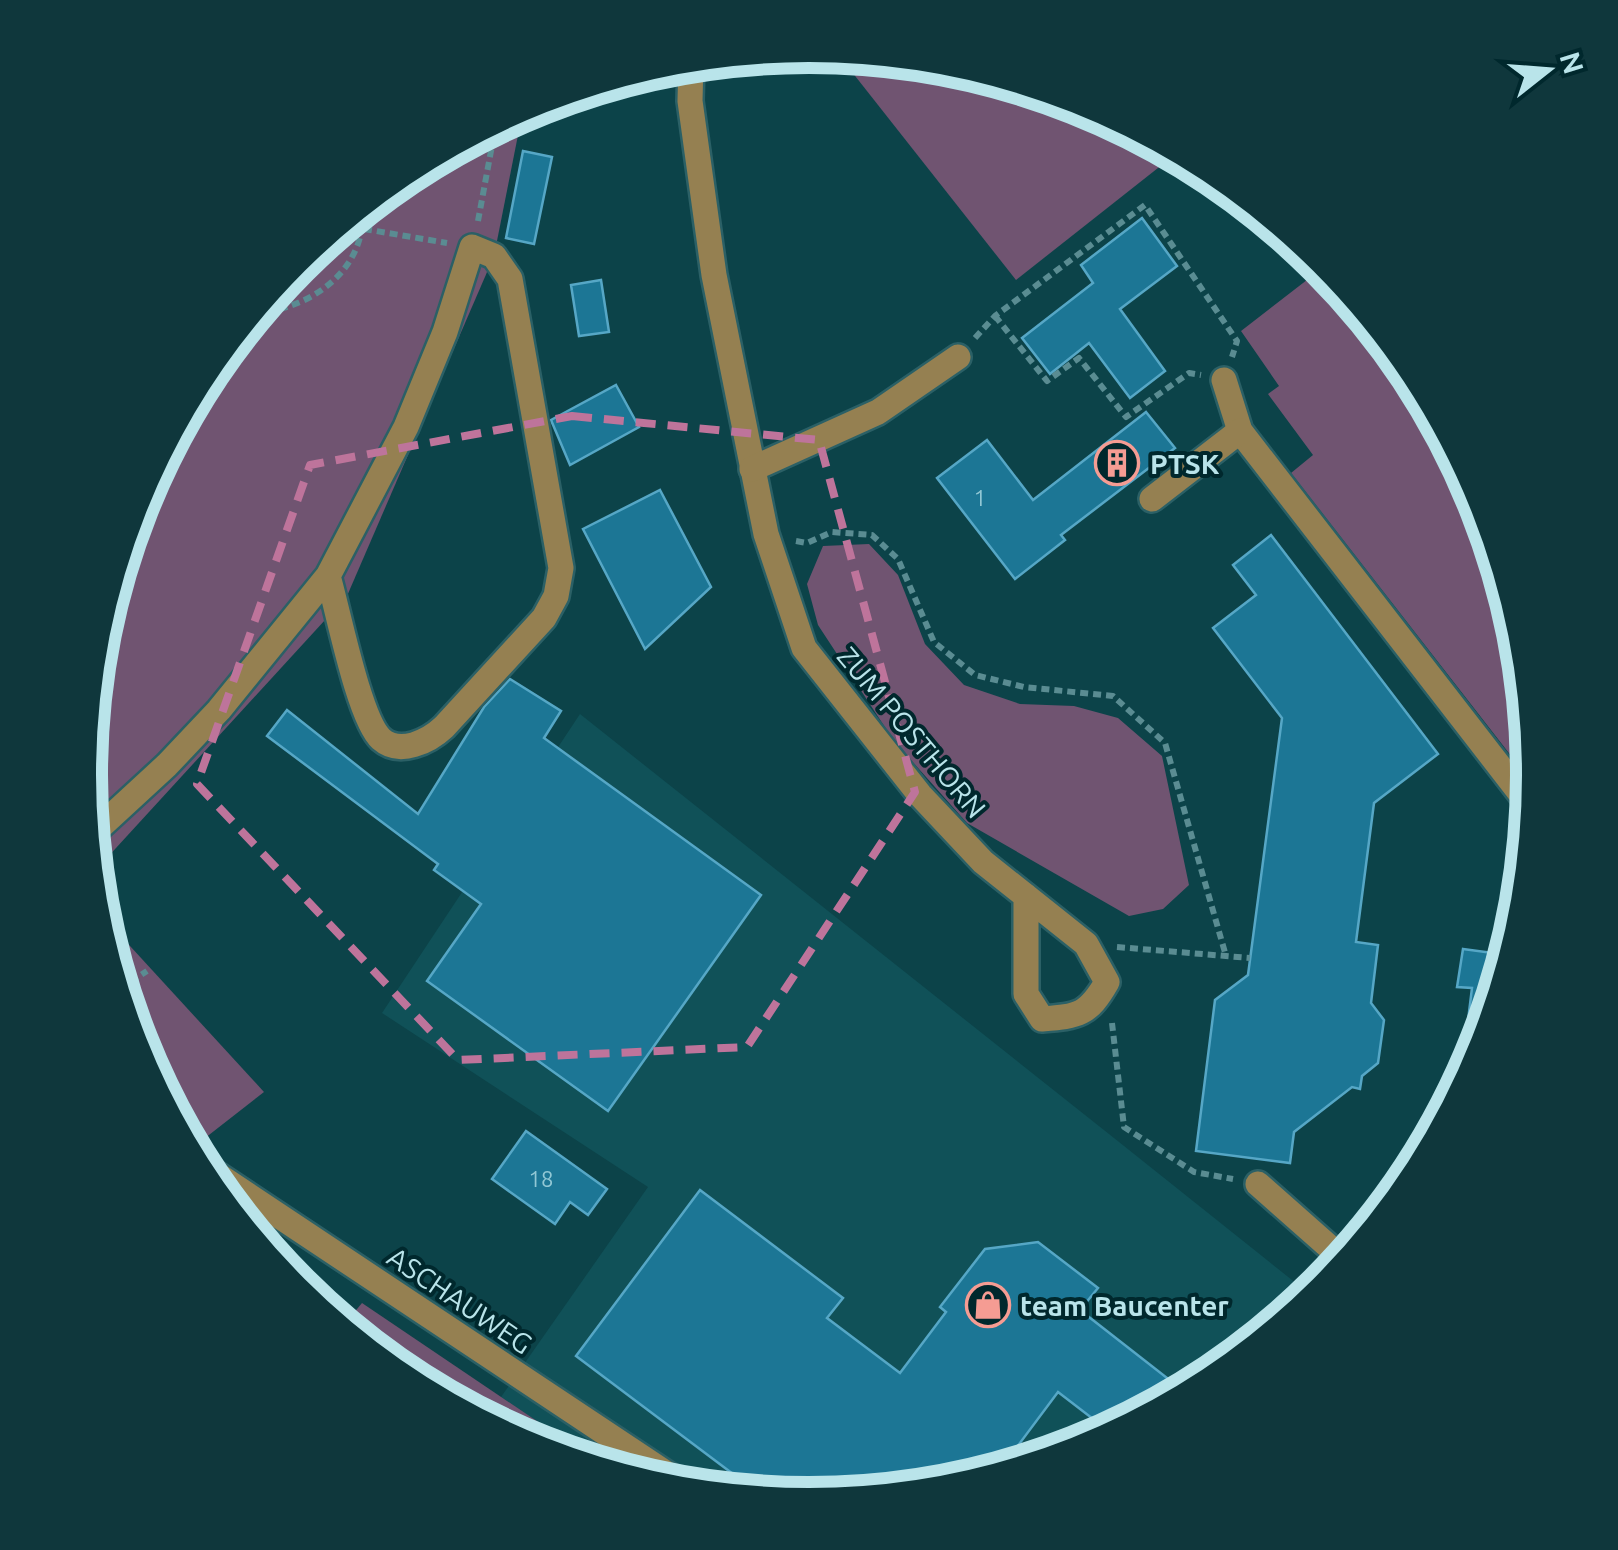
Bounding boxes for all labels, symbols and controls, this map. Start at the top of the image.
north arrow [1498,20,1598,120]
text: N [1555,48,1590,77]
building icon: PTSK [1094,440,1140,486]
place label: PTSK [1150,448,1220,479]
house number: 1 [974,485,986,510]
street label: ZUM POSTHORN [832,640,992,824]
house number: 18 [529,1166,553,1191]
street label: ASCHAUWEG [382,1240,538,1360]
shop icon: team Baucenter [965,1282,1011,1328]
place label: team Baucenter [1020,1290,1229,1321]

